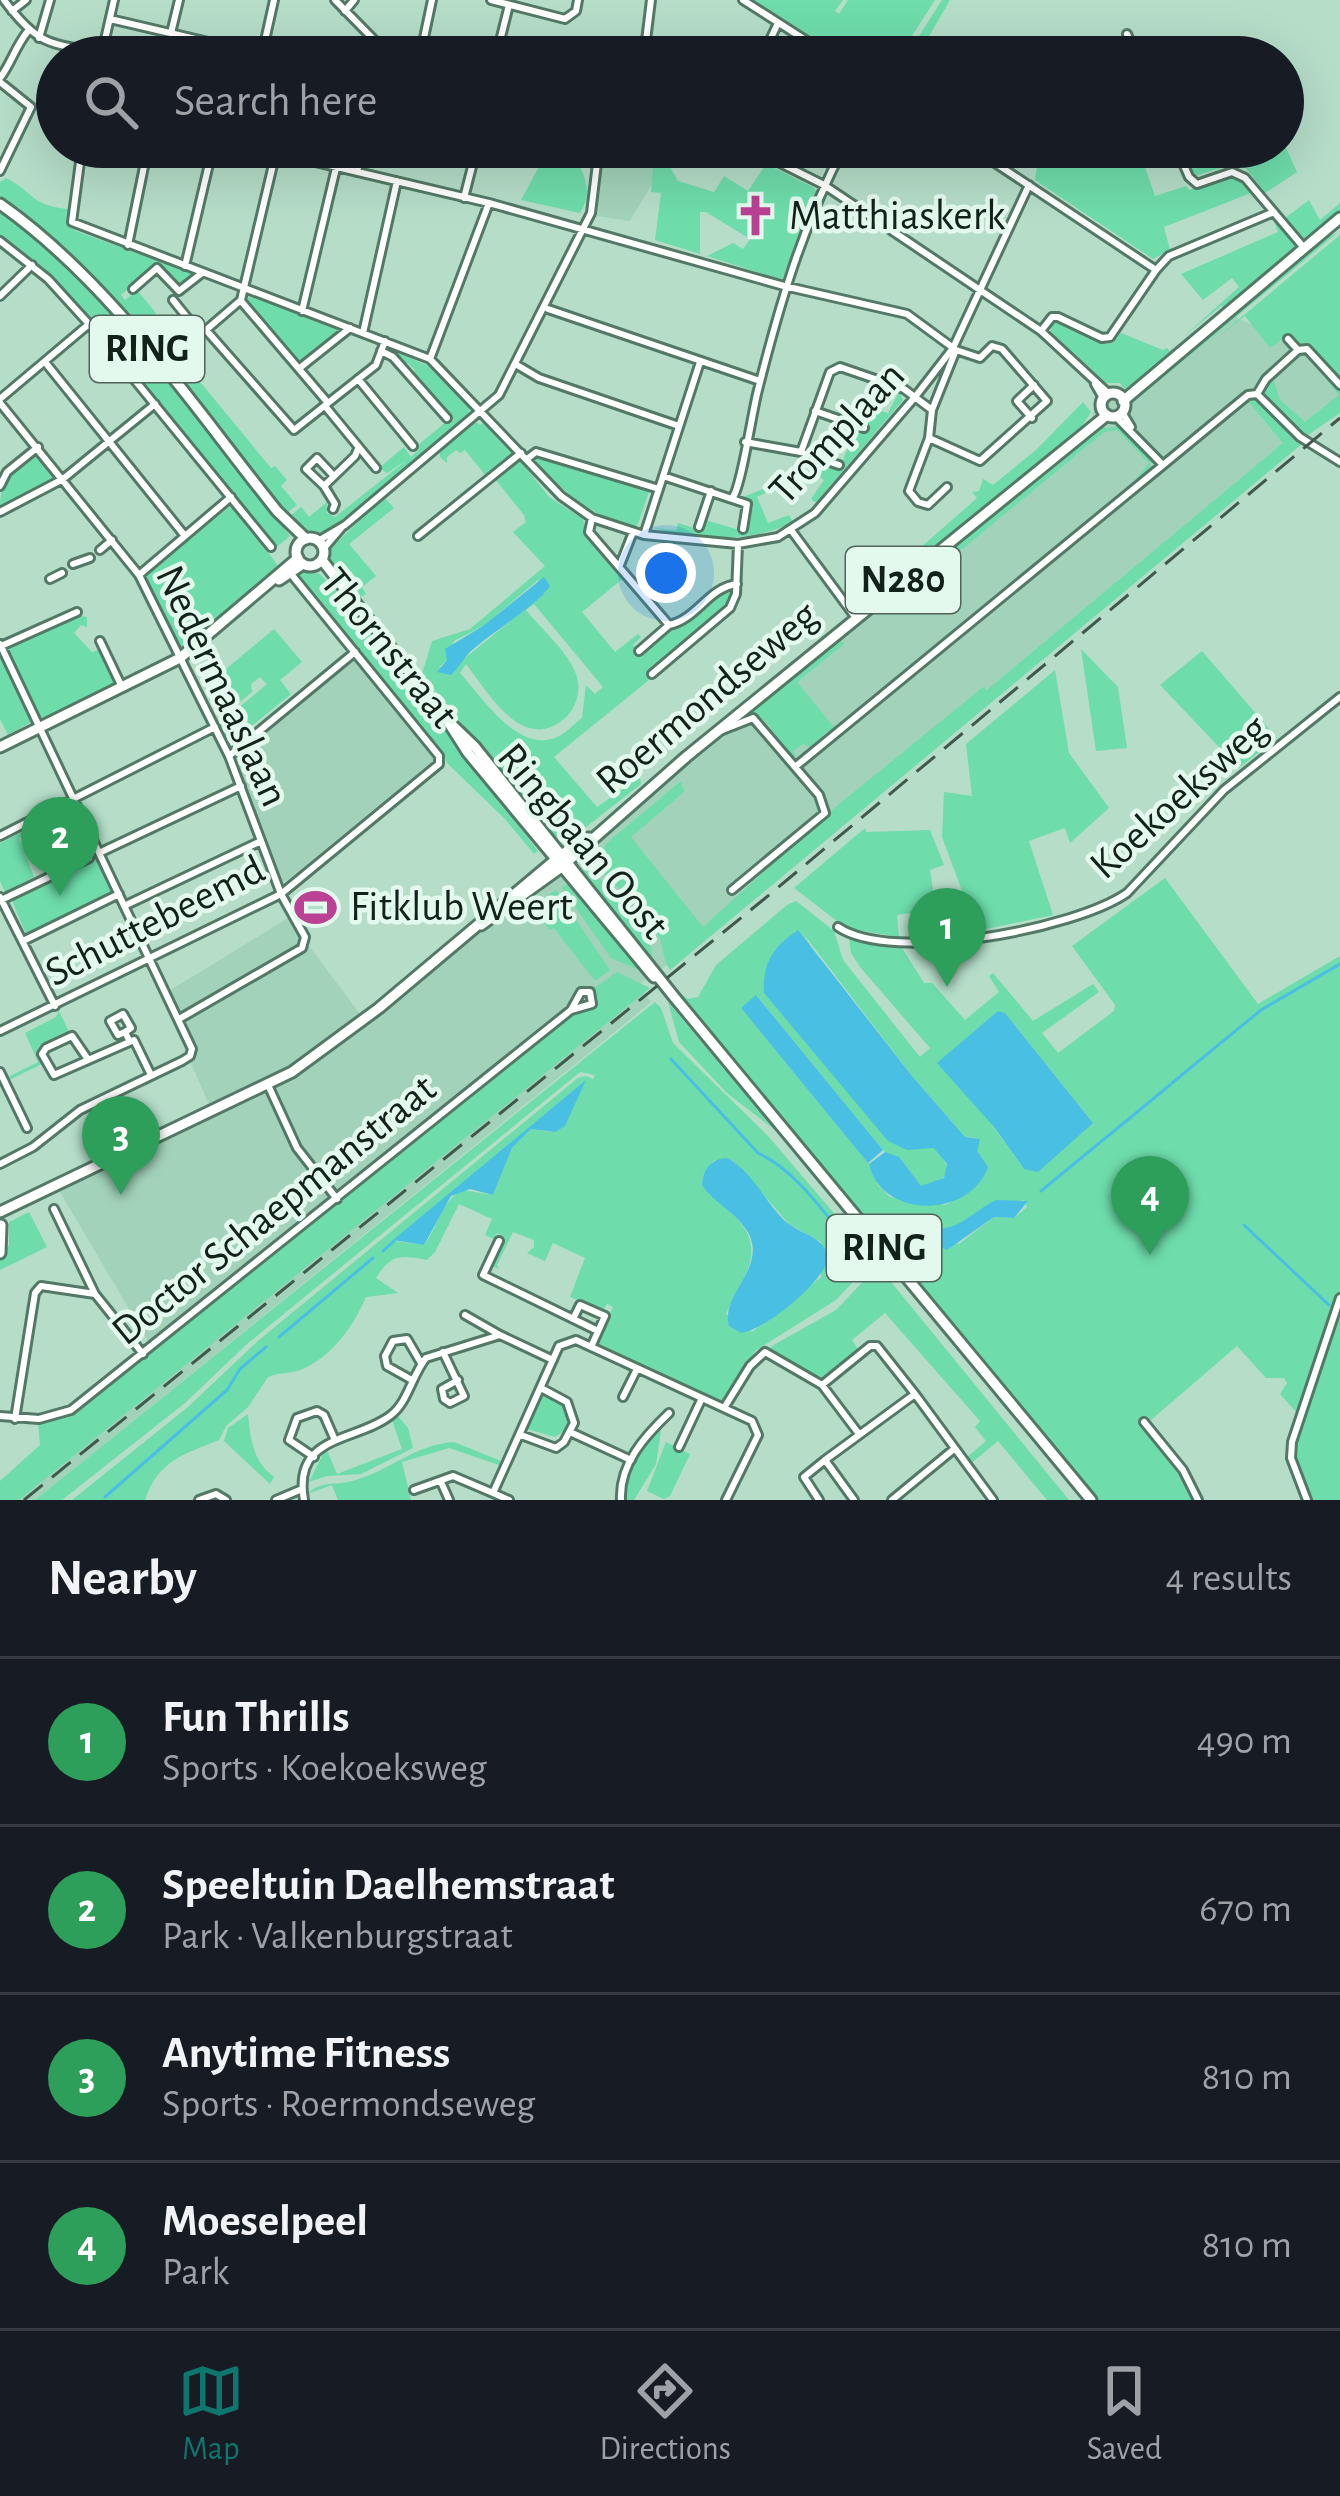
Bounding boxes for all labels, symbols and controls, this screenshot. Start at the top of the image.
search box [36,36,1304,168]
icon: search [78,69,144,135]
text: Search here [174,79,377,124]
church icon: Matthiaskerk [732,193,778,239]
place label: Matthiaskerk [789,195,1005,237]
road number: RING [90,316,204,382]
street label: Tromplaan [761,354,913,512]
your location [636,543,696,603]
road number: N280 [846,547,960,613]
street label: Nedermaaslaan [148,559,296,813]
street label: Thornstraat [312,560,466,736]
street label: Roermondseweg [588,593,826,802]
street label: Koekoeksweg [1082,707,1276,887]
street label: Ringbaan Oost [490,735,676,947]
pin: 2 [21,797,99,896]
street label: Schuttebeemd [39,848,271,994]
sports icon: Fitklub Weert [293,884,339,930]
place label: Fitklub Weert [350,886,573,928]
pin: 1 [908,888,986,987]
street label: Doctor Schaepmanstraat [104,1067,444,1353]
pin: 3 [82,1096,160,1195]
pin: 4 [1111,1156,1189,1255]
road number: RING [827,1215,941,1281]
text: Nearby [48,1553,197,1604]
text: 4 results [1165,1559,1292,1598]
text: Fun Thrills [162,1695,350,1740]
text: 1 [80,1722,94,1761]
text: 490 m [1197,1722,1292,1761]
text: Sports · Koekoeksweg [162,1749,487,1788]
text: Speeltuin Daelhemstraat [162,1863,614,1908]
text: 2 [78,1890,96,1929]
text: 670 m [1199,1890,1292,1929]
text: Park · Valkenburgstraat [162,1917,513,1956]
text: Anytime Fitness [162,2031,450,2076]
text: 3 [79,2058,95,2097]
text: 810 m [1202,2058,1292,2097]
text: Sports · Roermondseweg [162,2085,535,2124]
text: Moeselpeel [162,2199,368,2244]
text: 4 [77,2226,97,2265]
text: 810 m [1202,2226,1292,2265]
text: Park [162,2253,229,2292]
tab: Map [178,2358,244,2470]
tab: Directions [599,2358,731,2470]
tab: Saved [1087,2358,1162,2470]

